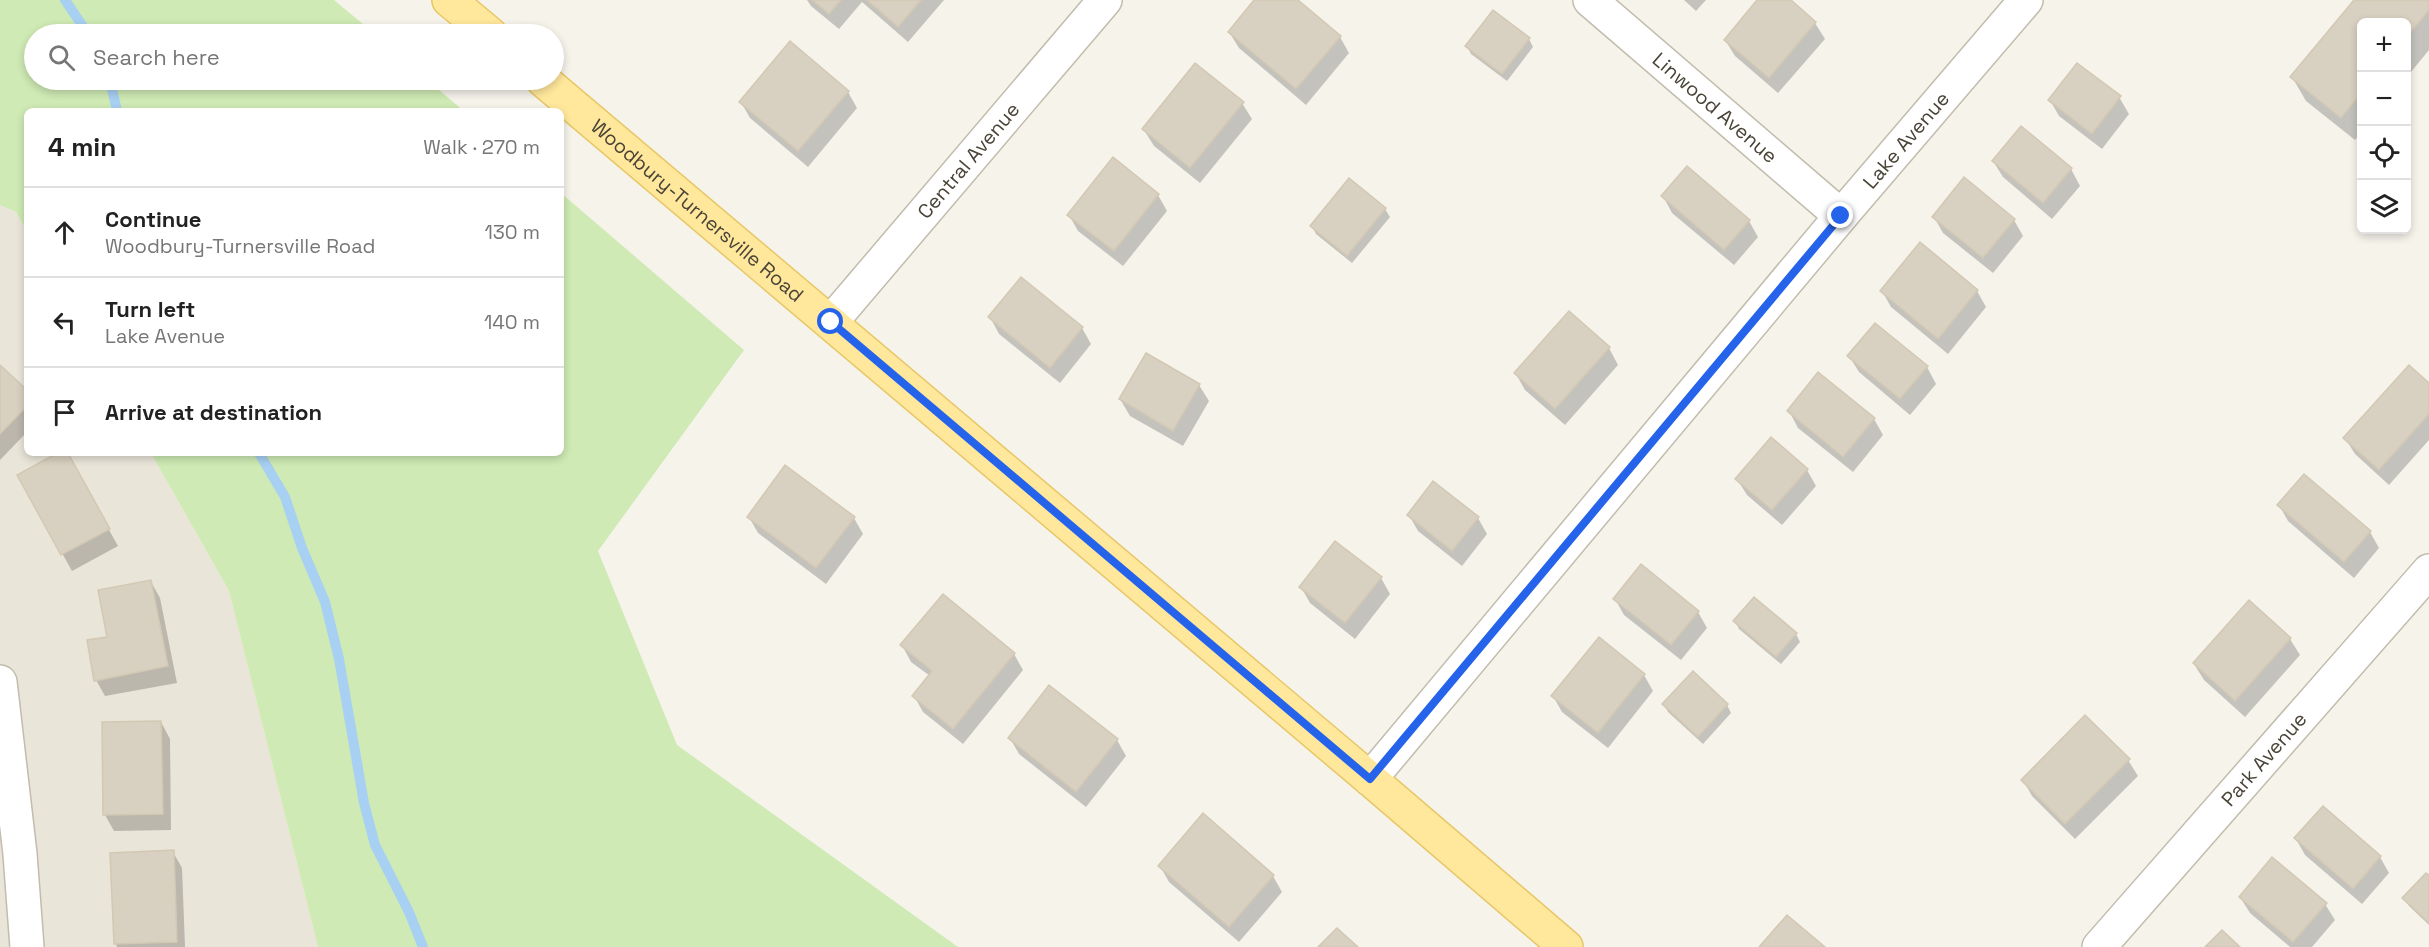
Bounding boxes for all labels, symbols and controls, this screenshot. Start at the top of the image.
map controls [2357,18,2411,234]
button: + [2357,18,2411,72]
search box [24,24,564,90]
icon: search [45,41,78,74]
text: Search here [93,43,220,71]
street label: Linwood Avenue [1647,47,1783,169]
button: − [2357,72,2411,126]
street label: Lake Avenue [1857,86,1955,194]
street label: Central Avenue [911,97,1025,224]
street label: Woodbury-Turnersville Road [586,113,809,308]
button: locate [2357,126,2411,180]
text: 4 min [48,130,116,164]
text: Walk · 270 m [423,134,540,160]
button: layers [2357,180,2411,234]
route end [1827,202,1853,228]
text: Continue [105,205,201,233]
icon: ahead [48,216,81,249]
text: 130 m [484,219,540,245]
text: Woodbury-Turnersville Road [105,233,375,259]
text: Turn left [105,295,195,323]
icon: left [48,306,81,339]
route start [817,308,843,334]
text: 140 m [484,309,540,335]
text: Lake Avenue [105,323,225,349]
icon: arrive [48,396,81,429]
text: Arrive at destination [105,398,322,426]
street label: Park Avenue [2215,707,2312,812]

